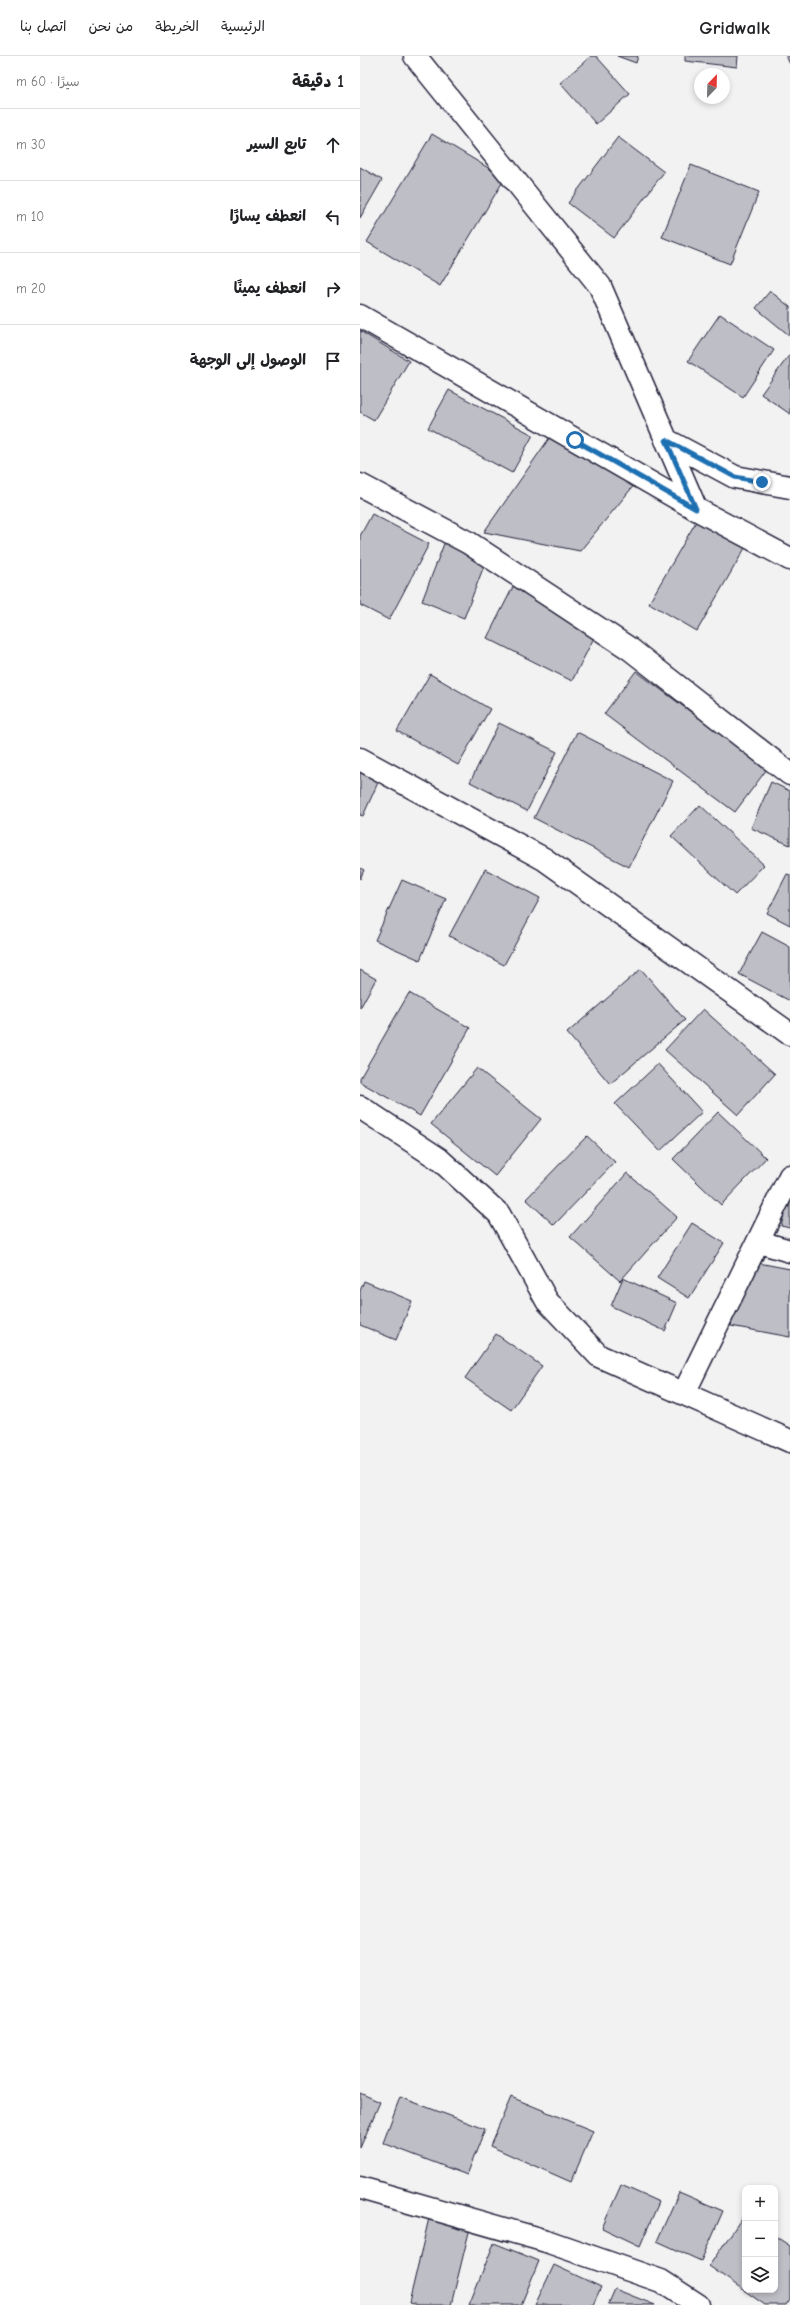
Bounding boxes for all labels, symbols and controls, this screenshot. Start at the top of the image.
text: Gridwalk [699,17,770,39]
text: اتصل بنا [20,18,67,35]
text: من نحن [89,18,133,35]
text: الخريطة [155,18,199,35]
text: الرئيسية [221,18,265,35]
north arrow [694,68,730,104]
text: 1 دقيقة [292,72,344,91]
text: سيرًا · 60 m [16,74,80,89]
icon: ahead [322,134,344,156]
text: تابع السير [247,135,306,153]
text: 30 m [16,137,46,152]
icon: left [322,206,344,228]
text: انعطف يسارًا [230,207,306,225]
text: 10 m [16,209,44,224]
icon: right [322,278,344,300]
text: انعطف يمينًا [234,279,306,297]
text: 20 m [16,281,46,296]
icon: arrive [322,350,344,372]
text: الوصول إلى الوجهة [190,351,306,369]
route start [566,431,584,449]
route end [753,473,771,491]
map controls [742,2185,778,2293]
button: + [742,2185,778,2221]
button: − [742,2221,778,2257]
button: layers [742,2257,778,2293]

